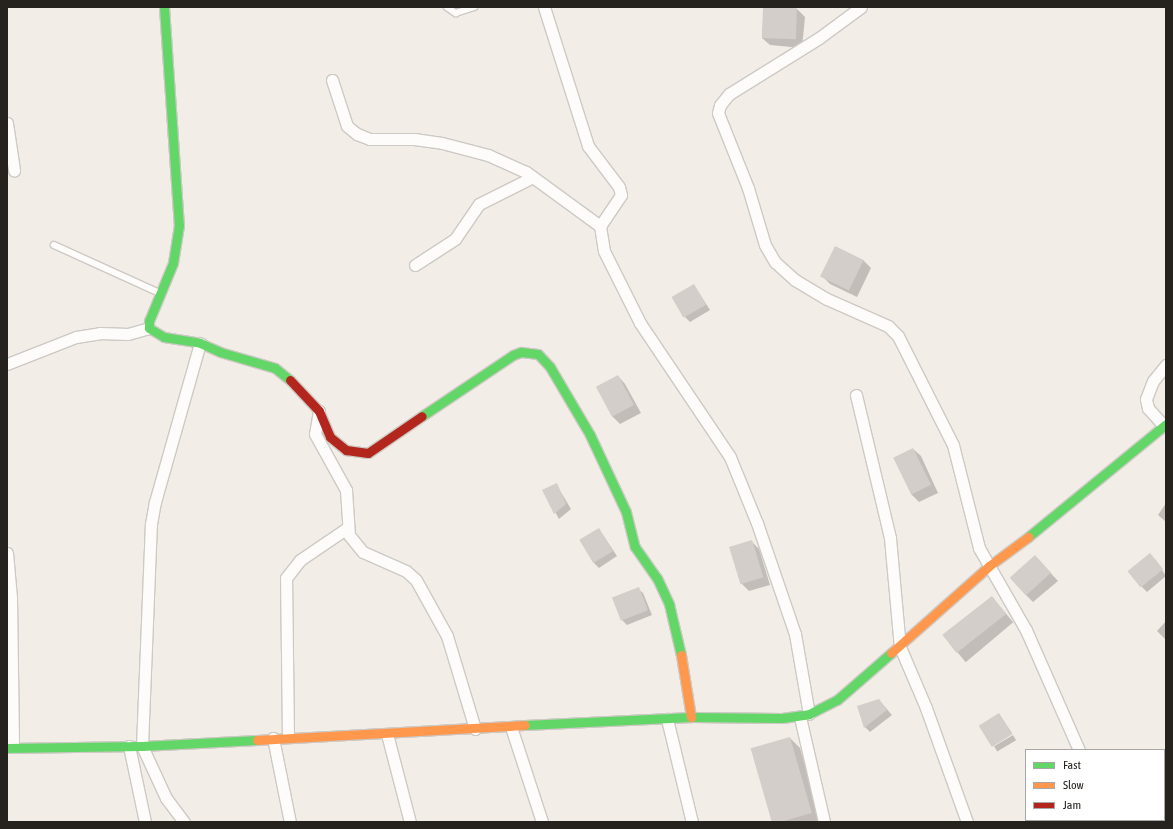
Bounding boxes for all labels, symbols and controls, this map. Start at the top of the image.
legend [1025,749,1165,821]
text: Fast [1063,758,1081,772]
text: Slow [1063,778,1084,792]
text: Jam [1063,798,1081,812]

